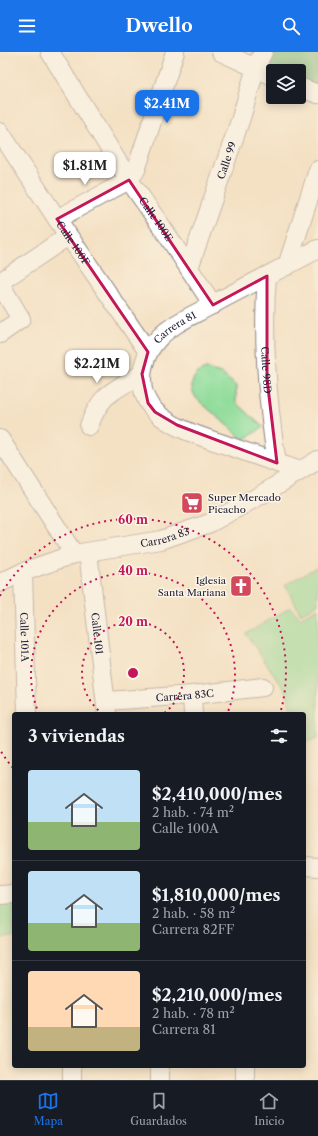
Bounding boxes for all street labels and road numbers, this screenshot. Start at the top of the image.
street label: Calle 99 [214,140,239,181]
street label: Calle 100E [136,194,176,244]
street label: Calle 100F [54,218,93,268]
street label: Carrera 81 [151,308,199,346]
street label: Calle 98D [259,346,275,394]
street label: Carrera 83 [139,524,191,550]
street label: Calle 101A [18,612,32,663]
street label: Calle 101 [89,612,107,656]
street label: Carrera 83C [155,686,215,704]

